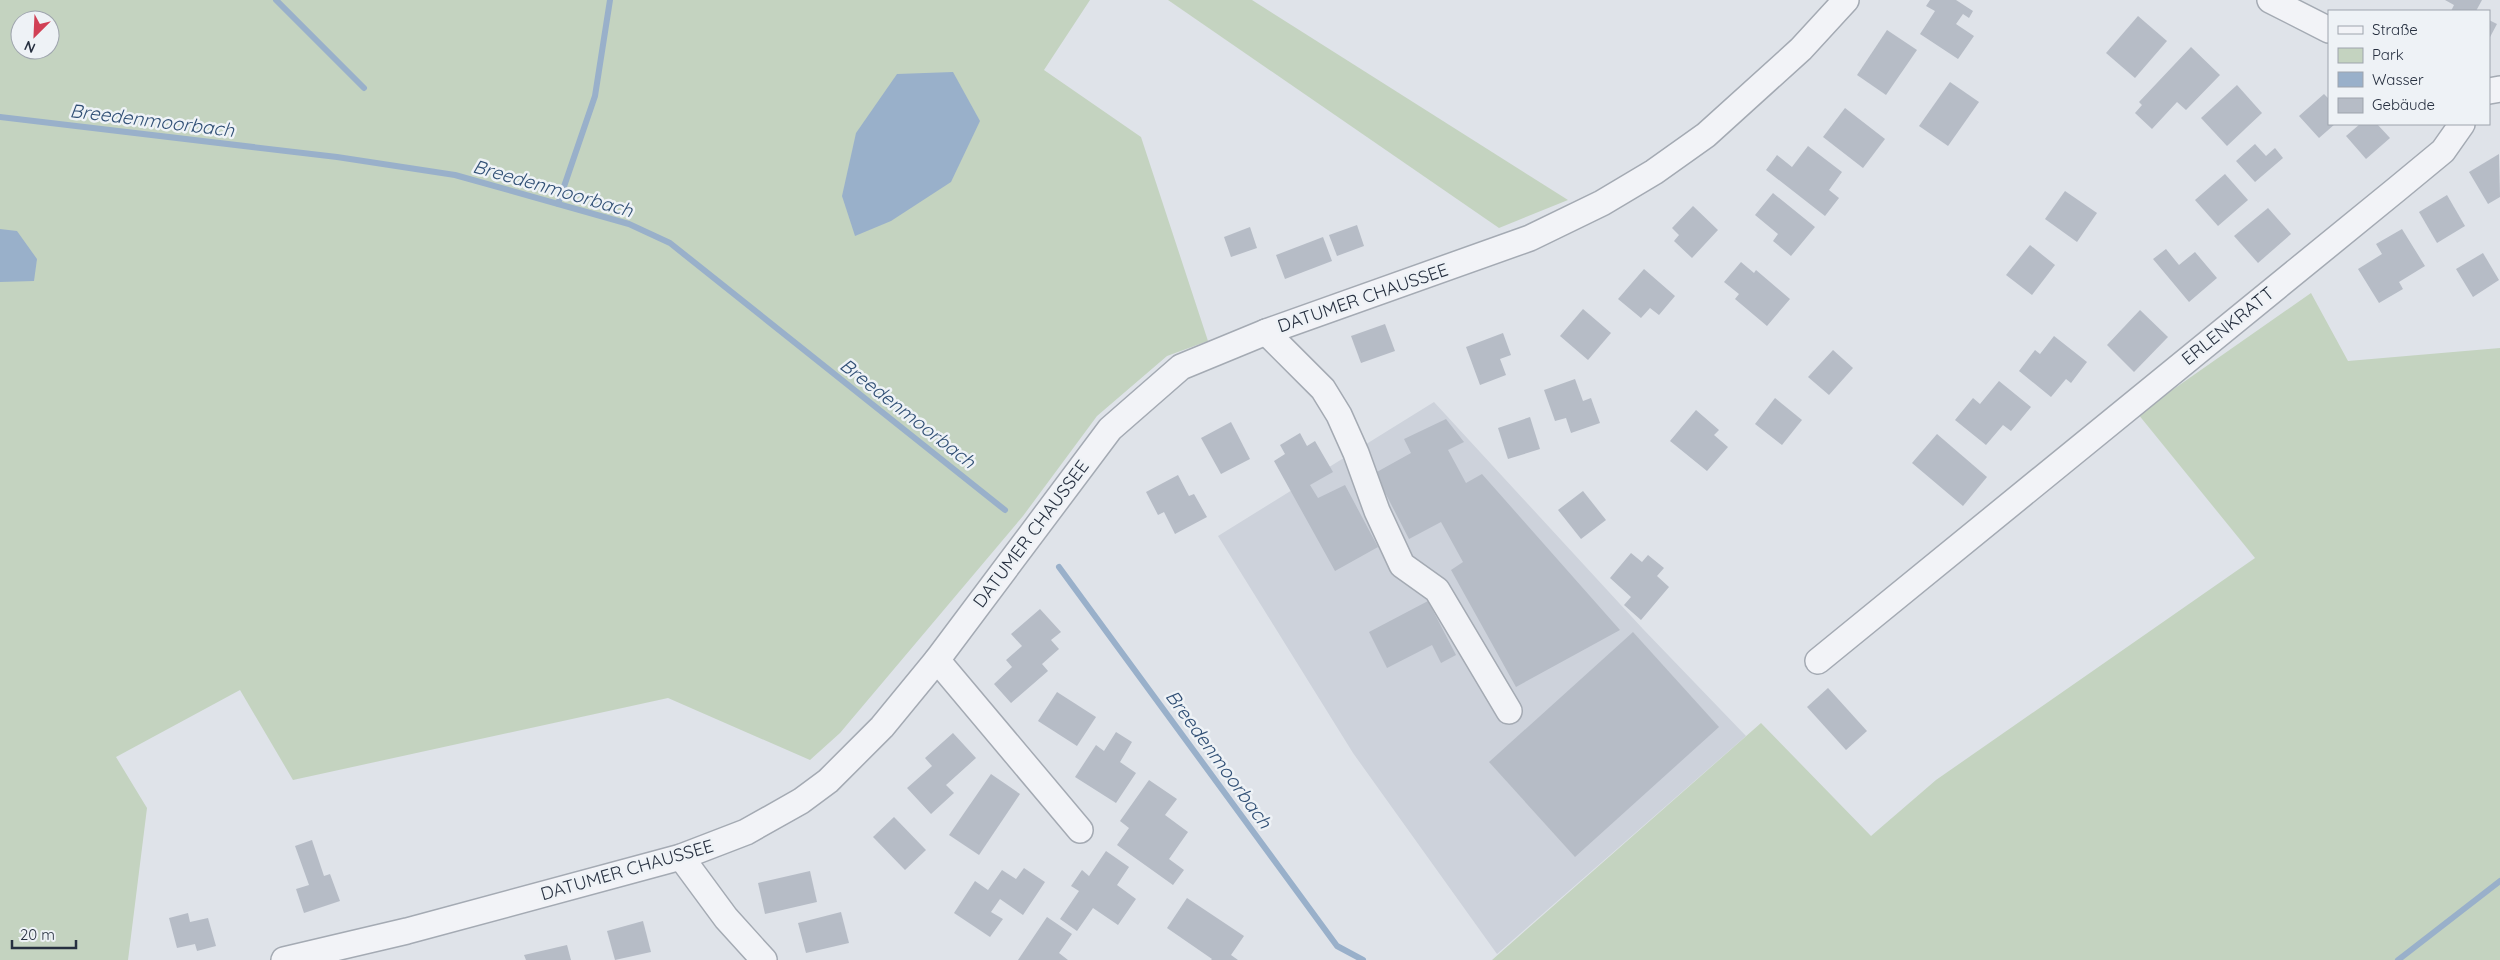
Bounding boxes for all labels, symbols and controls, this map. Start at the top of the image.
north arrow [10,10,60,60]
legend [2328,10,2490,125]
text: Straße [2372,20,2418,39]
text: N [21,37,38,57]
text: Park [2372,45,2404,64]
text: Wasser [2372,70,2424,89]
text: Gebäude [2372,95,2435,114]
water label: Breedenmoorbach [69,98,237,142]
water label: Breedenmoorbach [470,154,637,223]
street label: DATUMER CHAUSSEE [1275,258,1451,338]
street label: ERLENKRATT [2177,281,2279,370]
water label: Breedenmoorbach [836,353,981,474]
street label: DATUMER CHAUSSEE [968,455,1094,612]
water label: Breedenmoorbach [1161,685,1278,834]
street label: DATUMER CHAUSSEE [538,834,716,905]
scale bar [12,918,76,950]
text: 20 m [20,925,55,944]

